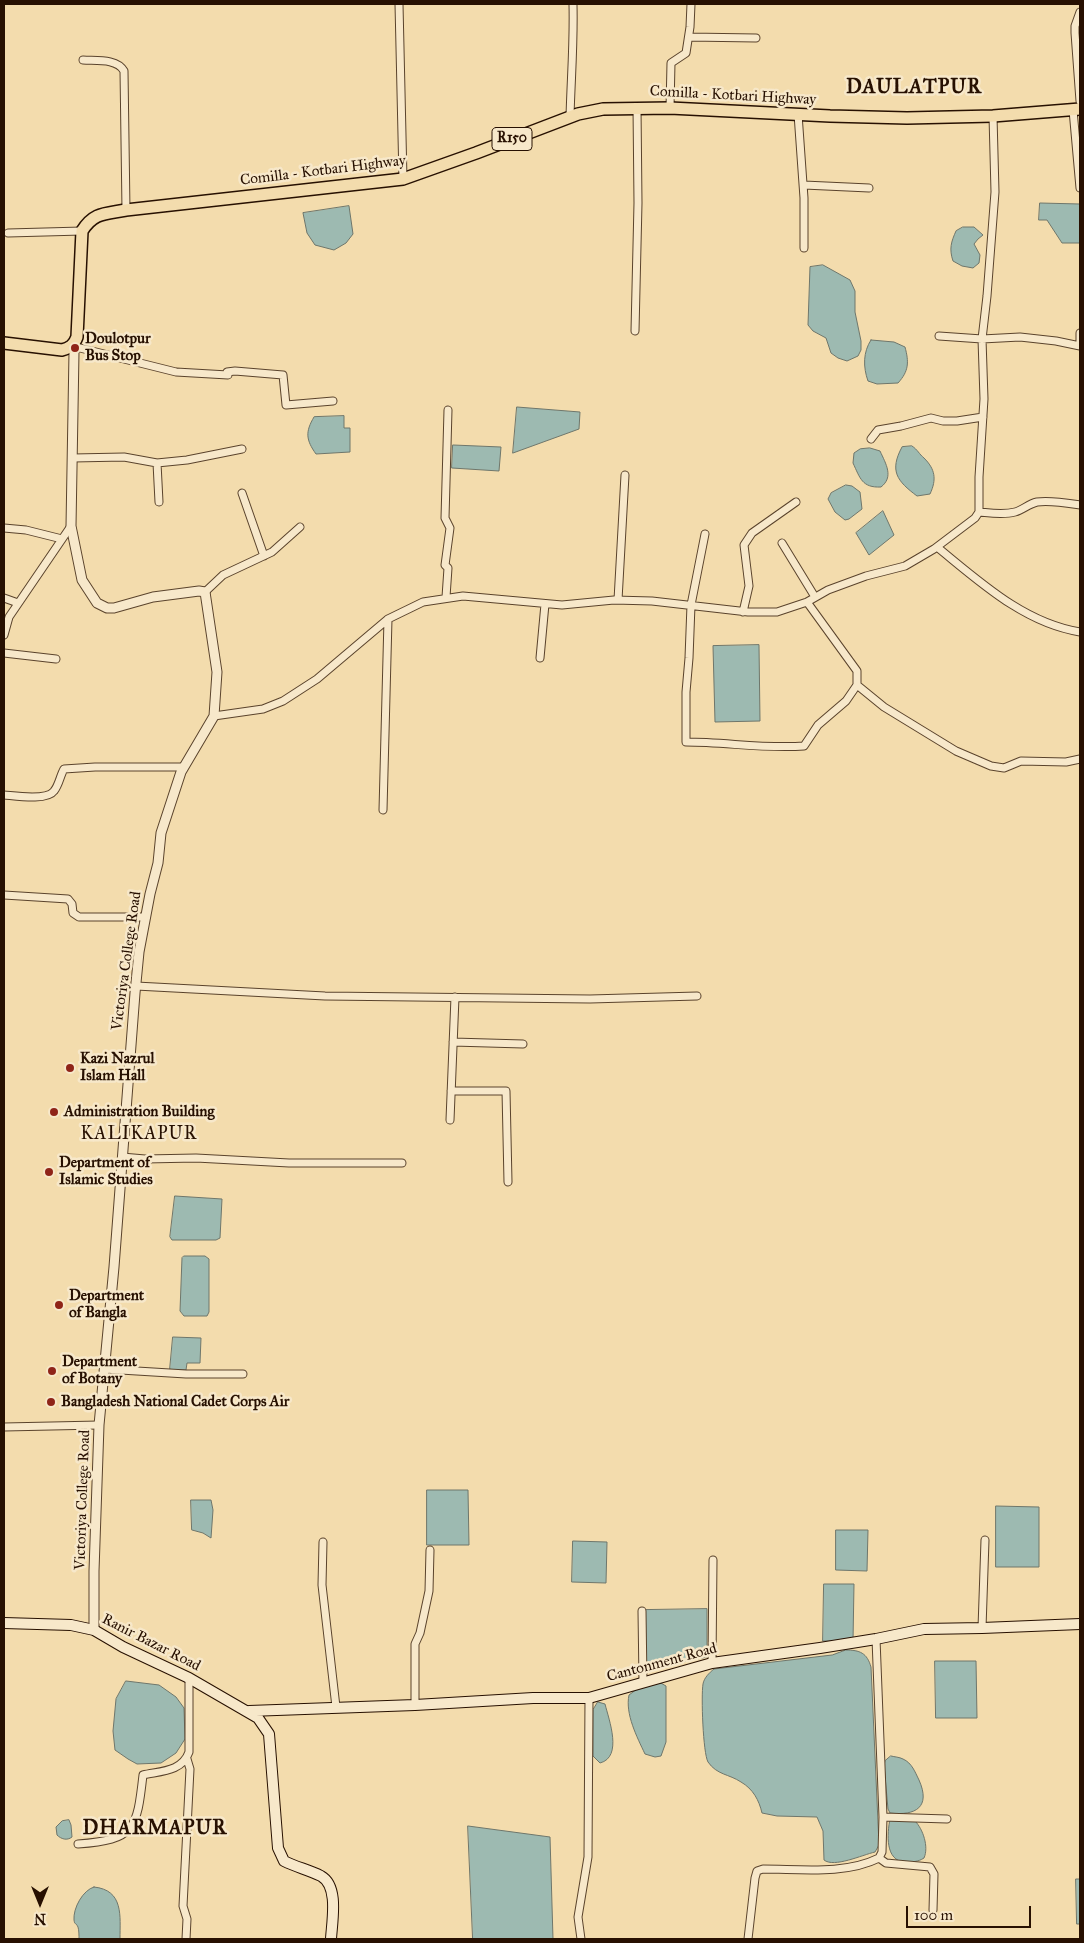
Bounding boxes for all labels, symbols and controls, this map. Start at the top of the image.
district label: DAULATPUR [845,76,983,100]
street label: Comilla - Kotbari Highway [649,83,817,109]
road number: R150 [492,128,532,150]
street label: Comilla - Kotbari Highway [239,152,407,190]
place label: Doulotpur Bus Stop [85,330,151,365]
marker: Doulotpur Bus Stop [69,342,81,354]
street label: Victoriya College Road [108,890,146,1032]
place label: Kazi Nazrul Islam Hall [80,1050,155,1085]
marker: Kazi Nazrul Islam Hall [64,1062,76,1074]
place label: Administration Building [64,1103,214,1121]
marker: Administration Building [48,1106,60,1118]
district label: KALIKAPUR [79,1124,199,1146]
place label: Department of Islamic Studies [59,1154,153,1189]
marker: Department of Islamic Studies [43,1166,55,1178]
place label: Department of Bangla [69,1287,144,1322]
marker: Department of Bangla [53,1299,65,1311]
place label: Department of Botany [62,1353,137,1388]
marker: Department of Botany [46,1365,58,1377]
place label: Bangladesh National Cadet Corps Air [61,1393,289,1411]
marker: Bangladesh National Cadet Corps Air [45,1396,57,1408]
street label: Victoriya College Road [72,1430,94,1570]
street label: Ranir Bazar Road [99,1610,203,1676]
street label: Cantonment Road [605,1640,719,1686]
district label: DHARMAPUR [81,1817,229,1841]
north arrow [15,1878,65,1928]
scale bar [909,1896,1034,1928]
text: 100 m [914,1906,953,1924]
text: N [34,1910,46,1927]

